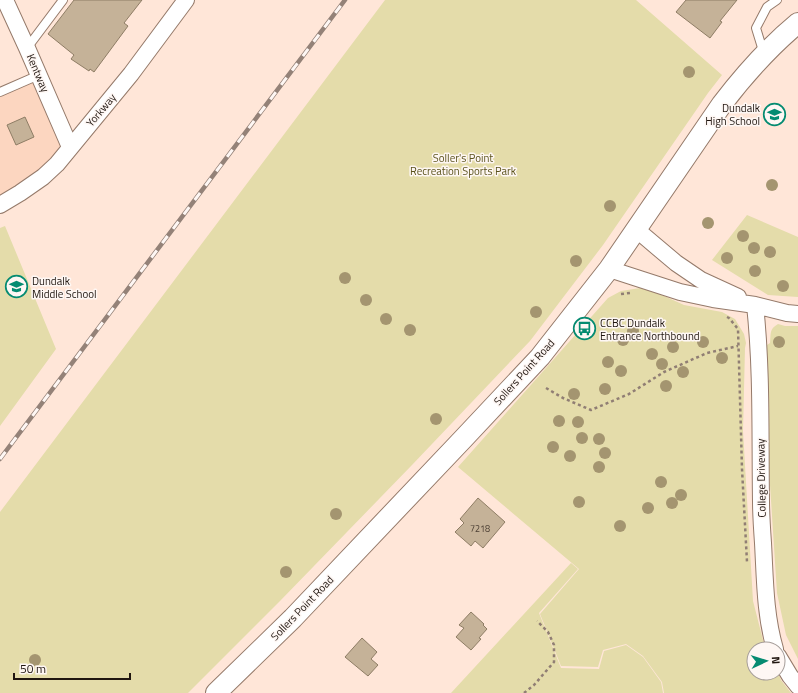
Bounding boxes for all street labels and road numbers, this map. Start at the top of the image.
street label: Kentway [23,51,54,95]
street label: Yorkway [82,89,120,130]
street label: Sollers Point Road [490,335,558,409]
street label: College Driveway [752,438,770,518]
street label: Sollers Point Road [267,572,337,644]

